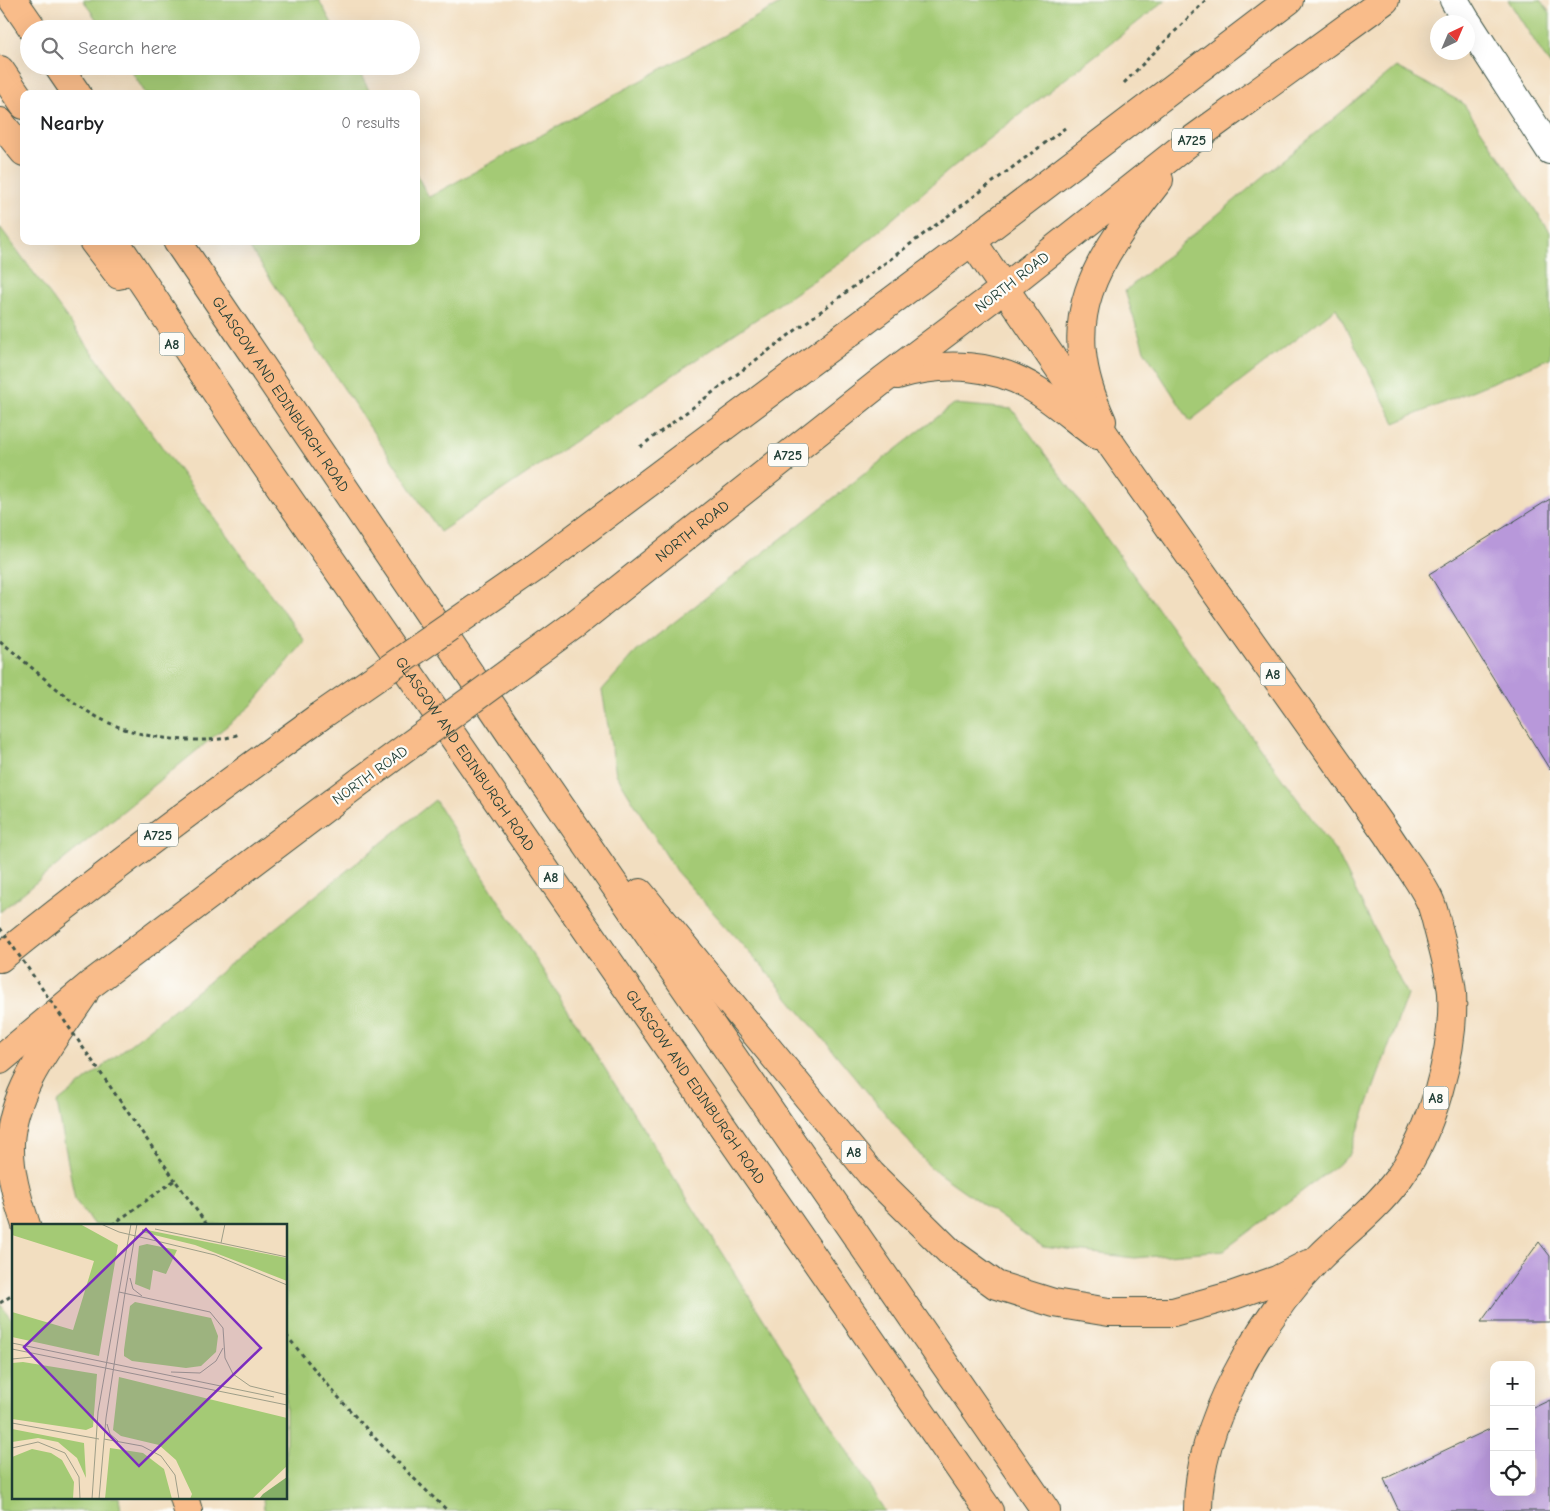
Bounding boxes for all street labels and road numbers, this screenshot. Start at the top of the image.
road number: A725 [1172,128,1212,152]
street label: NORTH ROAD [971,248,1053,316]
street label: GLASGOW AND EDINBURGH ROAD [208,293,353,495]
road number: A8 [160,332,184,356]
road number: A725 [768,444,808,466]
street label: NORTH ROAD [652,497,733,566]
street label: GLASGOW AND EDINBURGH ROAD [392,653,539,855]
road number: A8 [1260,662,1286,686]
street label: NORTH ROAD [329,742,411,808]
road number: A725 [138,824,178,846]
road number: A8 [538,866,564,889]
street label: GLASGOW AND EDINBURGH ROAD [622,986,769,1188]
road number: A8 [1424,1086,1448,1110]
road number: A8 [842,1140,866,1164]

